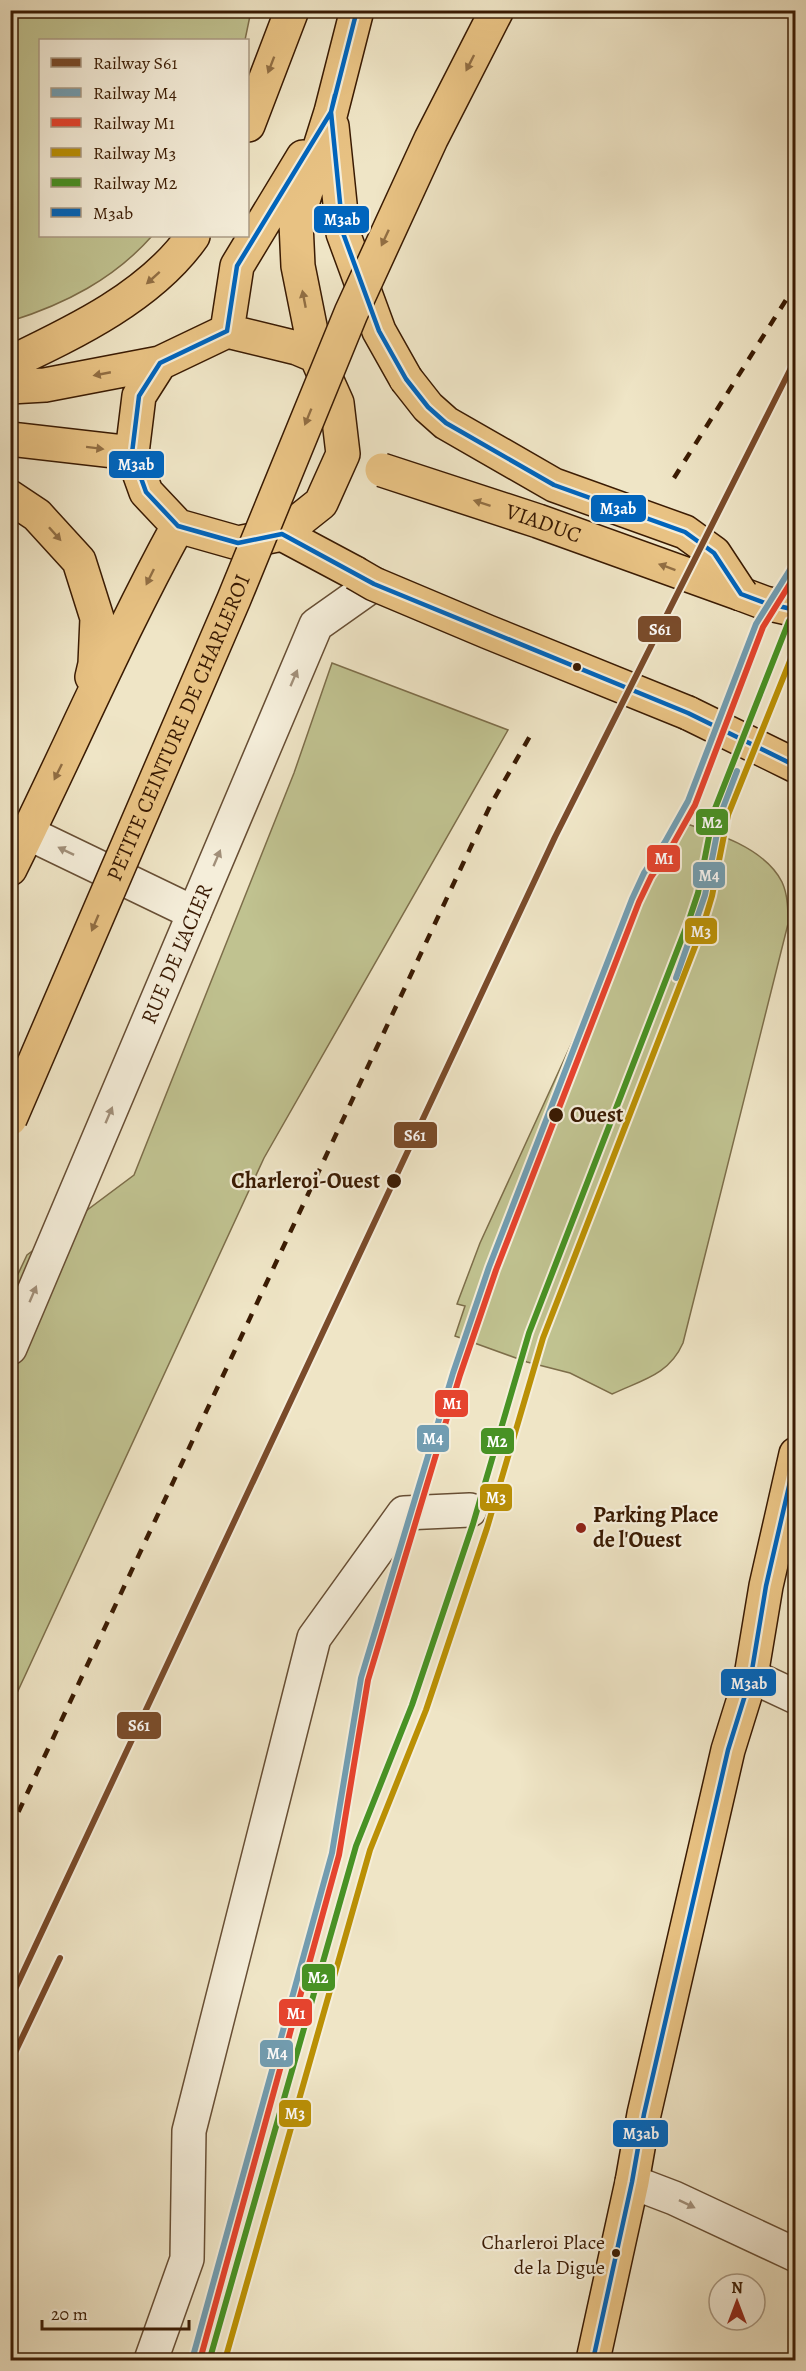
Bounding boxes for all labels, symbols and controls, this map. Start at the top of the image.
legend [39,39,249,237]
text: Railway S61 [93,51,178,75]
one-way arrow [465,54,475,71]
one-way arrow [266,56,275,74]
text: Railway M4 [93,81,177,105]
text: Railway M1 [93,111,175,135]
text: Railway M3 [93,141,176,165]
text: Railway M2 [93,171,178,195]
text: M3ab [93,201,133,225]
line badge: M3ab [313,205,370,234]
text: M3ab [324,209,360,231]
one-way arrow [381,230,390,247]
one-way arrow [146,271,161,284]
one-way arrow [299,289,308,308]
one-way arrow [93,370,112,379]
one-way arrow [303,409,313,427]
one-way arrow [86,444,105,453]
line badge: M3ab [108,450,165,479]
text: M3ab [118,454,154,476]
line badge: M3ab [590,494,647,523]
street label: VIADUC [501,496,585,550]
one-way arrow [473,498,491,507]
text: M3ab [600,498,636,520]
one-way arrow [48,526,61,541]
one-way arrow [657,562,675,572]
one-way arrow [146,568,156,586]
street label: PETITE CEINTURE DE CHARLEROI [99,570,258,886]
line badge: S61 [637,615,682,643]
text: S61 [649,619,671,641]
unlabelled marker [571,661,583,673]
one-way arrow [289,669,299,687]
one-way arrow [53,763,63,781]
line badge: M2 [695,808,729,836]
text: M2 [701,812,723,834]
line badge: M1 [646,844,681,873]
one-way arrow [57,846,74,855]
text: M1 [654,848,674,870]
one-way arrow [213,849,222,866]
line badge: M4 [692,861,726,889]
text: M4 [699,865,720,887]
street label: RUE DE L'ACIER [134,879,220,1029]
one-way arrow [90,914,99,932]
line badge: M3 [684,917,718,945]
text: M3 [691,921,711,943]
place label: Ouest [570,1100,624,1130]
one-way arrow [104,1105,114,1123]
marker: Ouest [547,1106,565,1124]
line badge: S61 [393,1121,438,1149]
text: S61 [404,1125,426,1147]
place label: Charleroi-Ouest [231,1166,381,1196]
marker: Charleroi-Ouest [385,1172,403,1190]
one-way arrow [28,1285,38,1303]
line badge: M1 [434,1389,469,1418]
text: M1 [442,1393,462,1415]
line badge: M4 [416,1424,450,1453]
line badge: M2 [480,1427,515,1455]
text: M4 [423,1428,444,1450]
text: M2 [486,1431,508,1453]
line badge: M3 [479,1483,513,1512]
text: M3 [486,1487,506,1509]
place label: Parking Place de l'Ouest [593,1500,718,1555]
marker: Parking Place de l'Ouest [574,1521,588,1535]
line badge: M3ab [720,1668,777,1697]
text: M3ab [731,1673,767,1695]
line badge: S61 [116,1711,162,1740]
text: S61 [128,1715,150,1737]
line badge: M2 [301,1963,336,1992]
text: M2 [307,1967,329,1989]
line badge: M1 [278,1998,313,2027]
text: M1 [286,2003,306,2025]
line badge: M4 [259,2039,294,2068]
text: M4 [267,2043,288,2065]
line badge: M3 [278,2099,312,2128]
text: M3 [285,2103,305,2125]
line badge: M3ab [612,2119,669,2148]
text: M3ab [623,2123,659,2145]
one-way arrow [678,2199,695,2208]
place label: Charleroi Place de la Digue [482,2229,605,2281]
marker: Charleroi Place de la Digue [610,2247,622,2259]
north arrow [707,2272,767,2332]
text: N [731,2277,743,2299]
scale bar [42,2293,189,2331]
text: 20 m [51,2302,88,2326]

